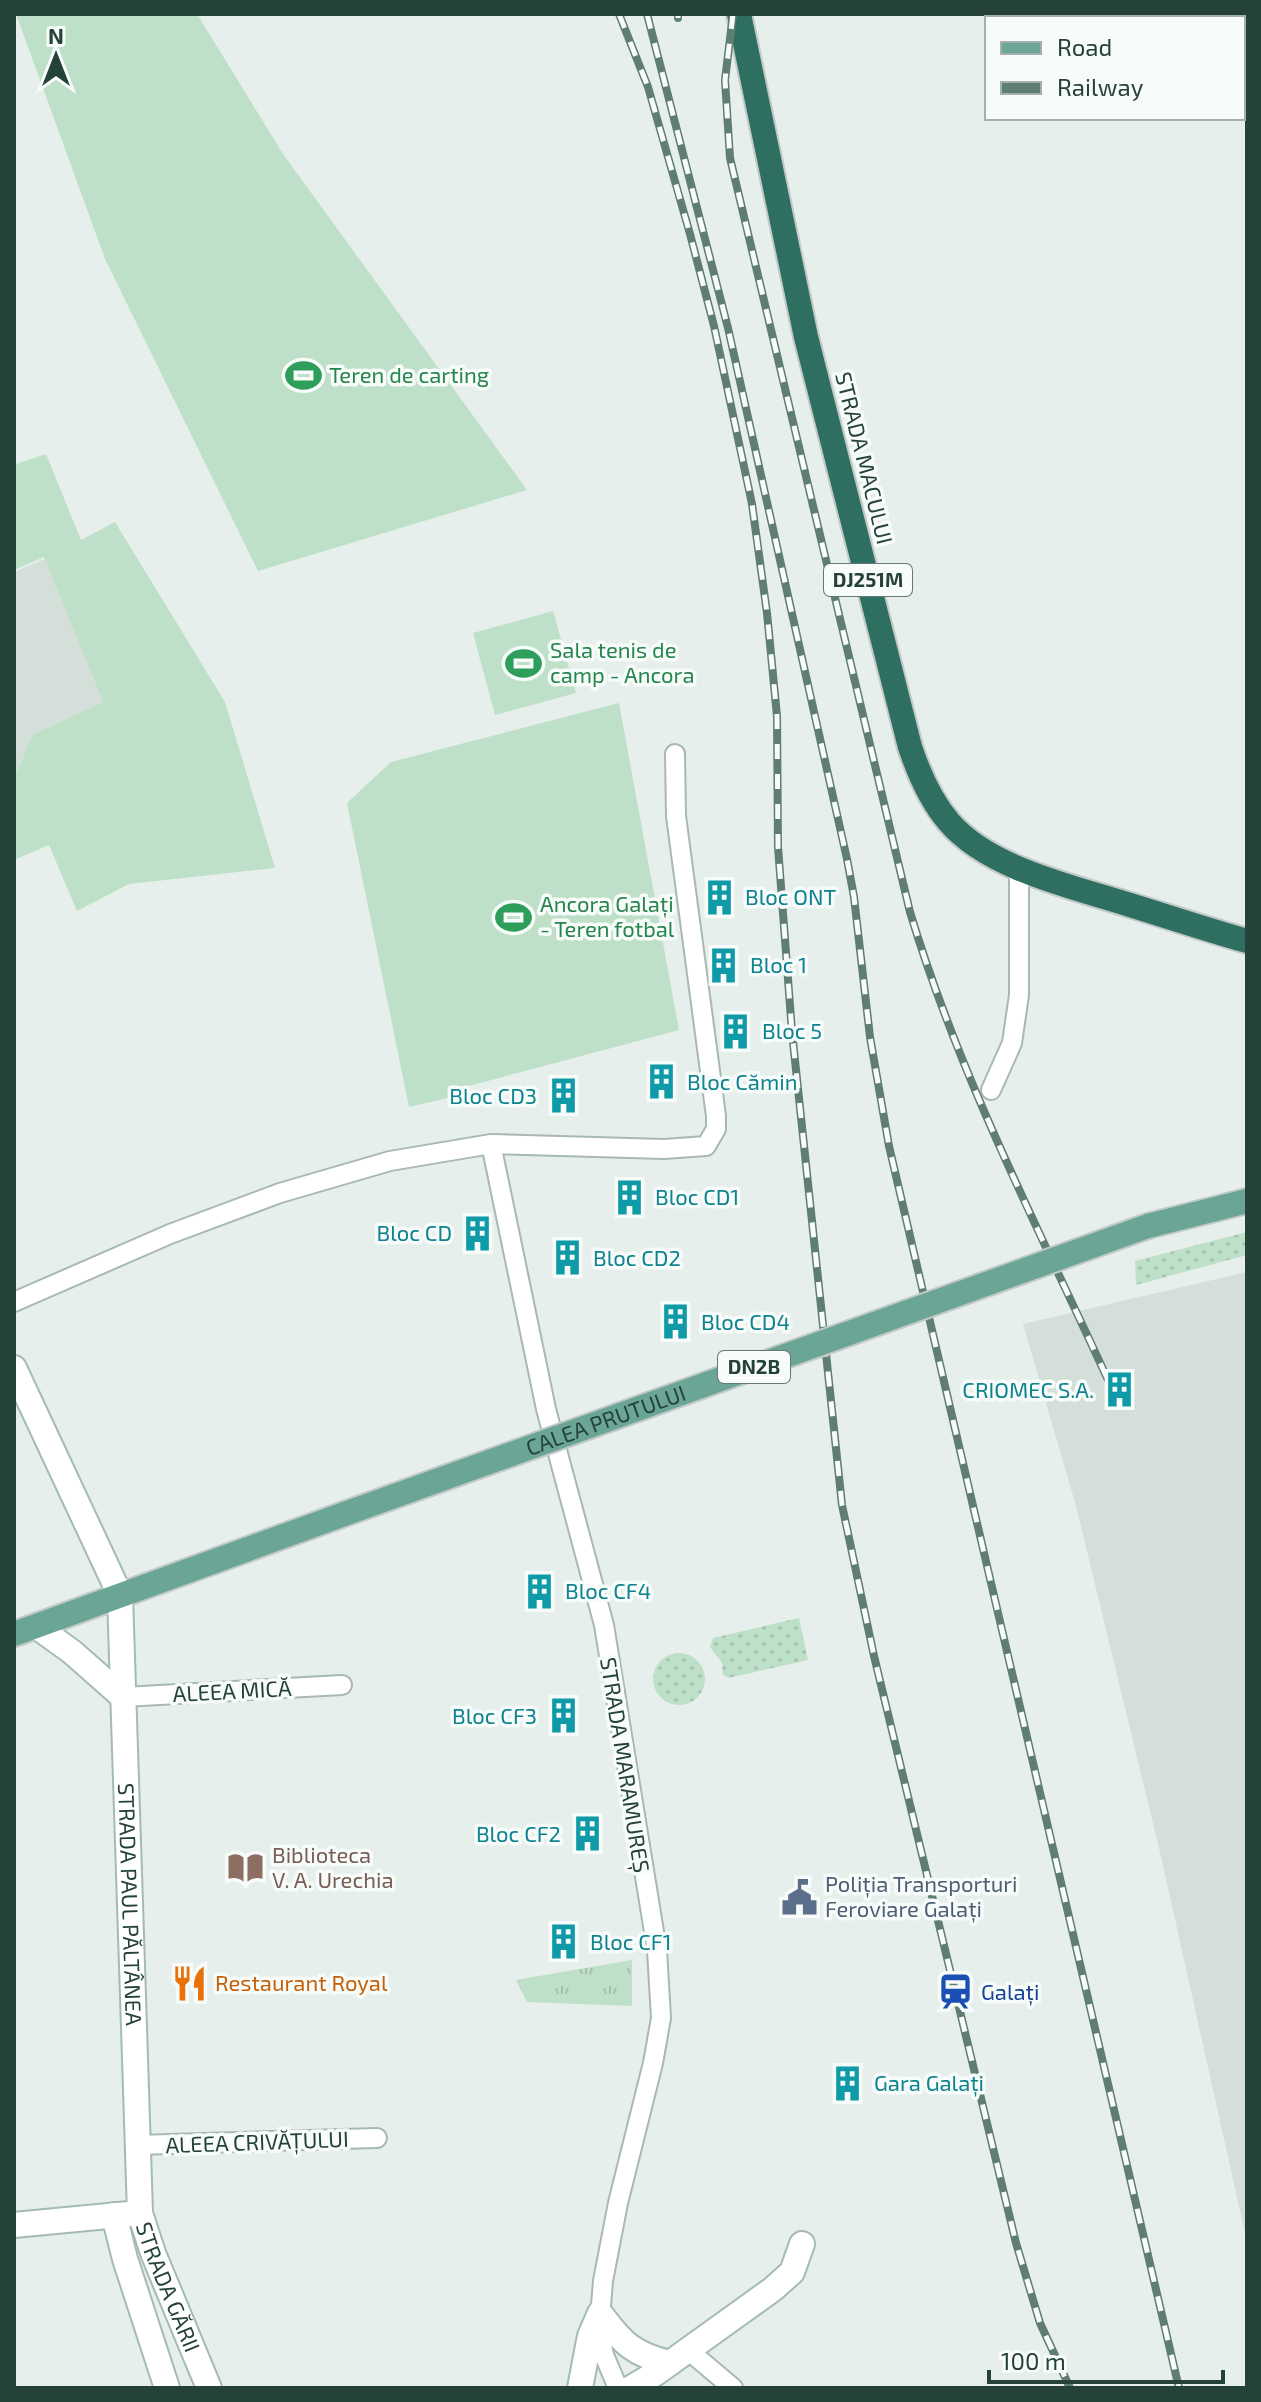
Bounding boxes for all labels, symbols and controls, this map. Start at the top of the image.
north arrow [16,16,96,96]
legend [985,16,1245,120]
text: N [48,22,64,48]
text: Road [1057,32,1112,61]
text: Railway [1057,72,1144,101]
sports icon: Teren de carting [284,356,322,394]
place label: Teren de carting [329,361,489,387]
street label: STRADA MACULUI [831,369,899,546]
road number: DJ251M [824,564,912,596]
place label: Sala tenis de camp - Ancora [550,636,694,687]
sports icon: Sala tenis de camp - Ancora [505,644,543,682]
building icon: Bloc ONT [700,878,738,916]
place label: Bloc ONT [745,883,837,909]
place label: Ancora Galați - Teren fotbal [540,890,675,941]
sports icon: Ancora Galați - Teren fotbal [495,898,533,936]
building icon: Bloc 1 [705,946,743,984]
place label: Bloc 1 [750,951,807,977]
building icon: Bloc 5 [717,1012,755,1050]
place label: Bloc 5 [762,1017,822,1043]
building icon: Bloc Cămin [642,1063,680,1101]
place label: Bloc Cămin [687,1068,797,1094]
building icon: Bloc CD3 [544,1077,582,1115]
place label: Bloc CD3 [449,1082,537,1108]
building icon: Bloc CD1 [610,1178,648,1216]
place label: Bloc CD1 [655,1183,739,1209]
building icon: Bloc CD [459,1214,497,1252]
place label: Bloc CD [377,1219,452,1245]
building icon: Bloc CD2 [548,1239,586,1277]
place label: Bloc CD2 [593,1244,681,1270]
building icon: Bloc CD4 [656,1303,694,1341]
place label: Bloc CD4 [701,1308,790,1334]
road number: DN2B [718,1351,790,1383]
building icon: CRIOMEC S.A. [1101,1371,1139,1409]
place label: CRIOMEC S.A. [962,1376,1094,1402]
street label: CALEA PRUTULUI [522,1379,689,1460]
building icon: Bloc CF4 [520,1572,558,1610]
place label: Bloc CF4 [565,1577,651,1603]
street label: STRADA MARAMUREȘ [594,1655,656,1875]
street label: ALEEA MICĂ [172,1674,292,1706]
building icon: Bloc CF3 [544,1697,582,1735]
place label: Bloc CF3 [452,1702,537,1728]
street label: STRADA PAUL PĂLTÂNEA [114,1782,148,2026]
building icon: Bloc CF2 [568,1815,606,1853]
place label: Bloc CF2 [476,1820,561,1846]
place label: Biblioteca V. A. Urechia [272,1841,394,1892]
library icon: Biblioteca V. A. Urechia [227,1849,265,1887]
place label: Poliția Transporturi Feroviare Galați [825,1870,1018,1923]
public building icon: Poliția Transporturi Feroviare Galați [780,1878,818,1916]
building icon: Bloc CF1 [545,1923,583,1961]
place label: Bloc CF1 [590,1928,672,1954]
restaurant icon: Restaurant Royal [170,1964,208,2002]
place label: Restaurant Royal [215,1969,388,1995]
station icon: Galați [936,1973,974,2011]
place label: Galați [981,1978,1039,2006]
building icon: Gara Galați [829,2064,867,2102]
place label: Gara Galați [874,2069,984,2097]
street label: ALEEA CRIVĂȚULUI [165,2125,349,2159]
street label: STRADA GĂRII [132,2218,207,2355]
scale bar [989,2334,1223,2384]
text: 100 m [1001,2346,1066,2375]

